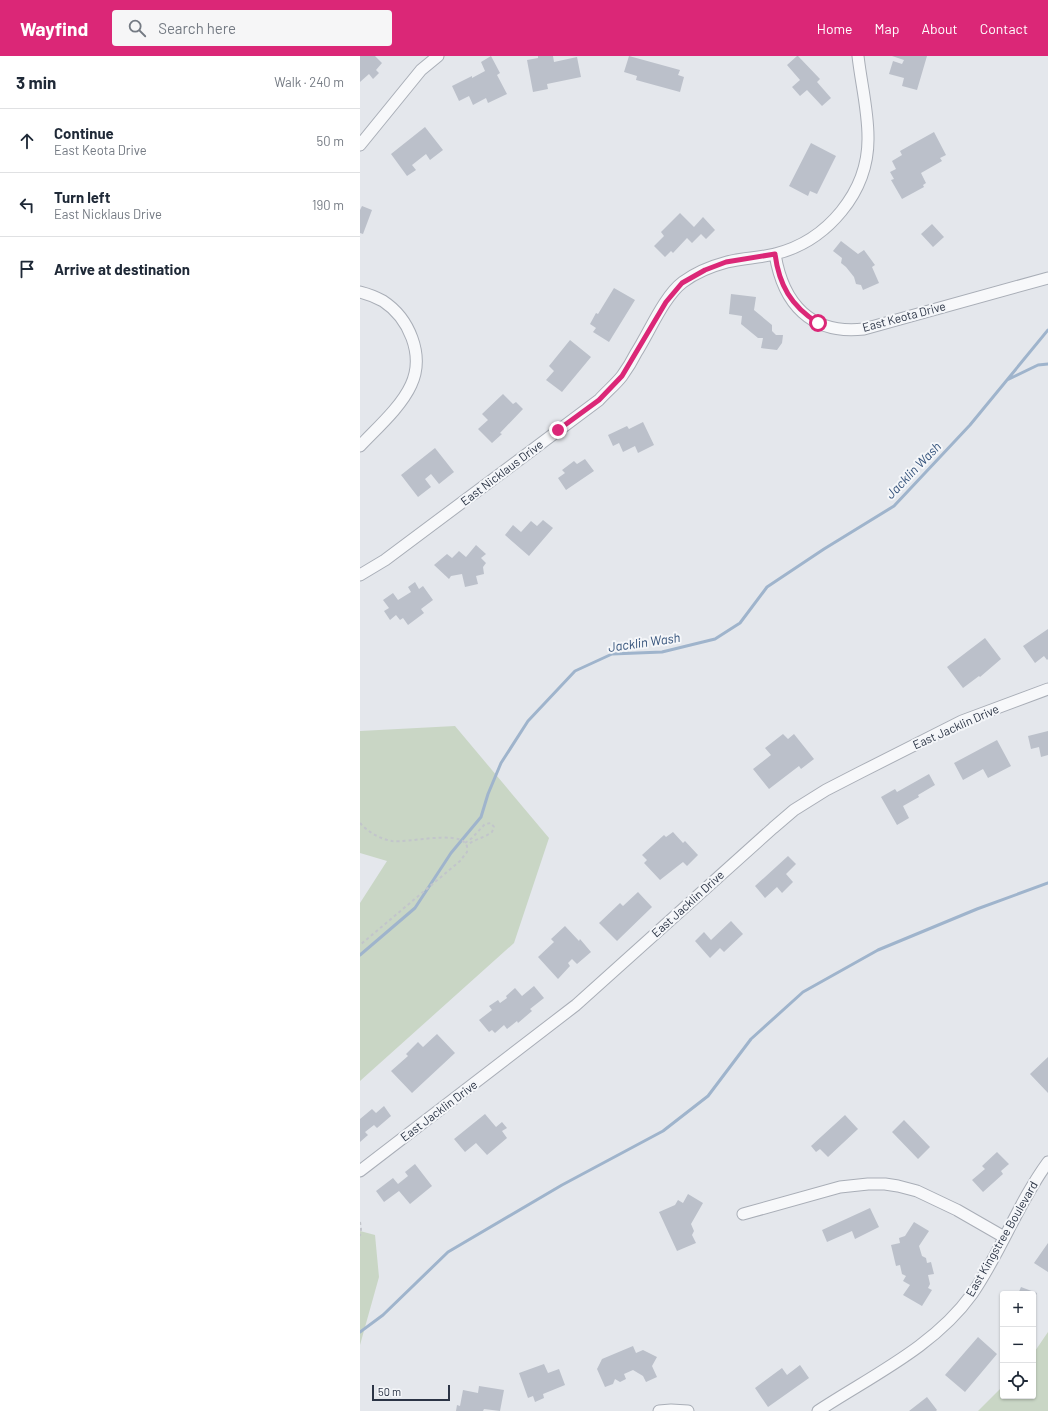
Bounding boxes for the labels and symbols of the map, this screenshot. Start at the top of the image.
street label: East Keota Drive [861,298,947,334]
route start [809,314,827,332]
route end [549,421,567,439]
street label: East Nicklaus Drive [457,437,545,508]
water label: Jacklin Wash [882,438,944,502]
water label: Jacklin Wash [607,629,681,655]
street label: East Jacklin Drive [910,701,1001,751]
street label: East Jacklin Drive [648,867,726,939]
street label: East Jacklin Drive [397,1077,480,1144]
street label: East Kingstree Boulevard [962,1178,1040,1299]
scale bar [372,1383,450,1402]

